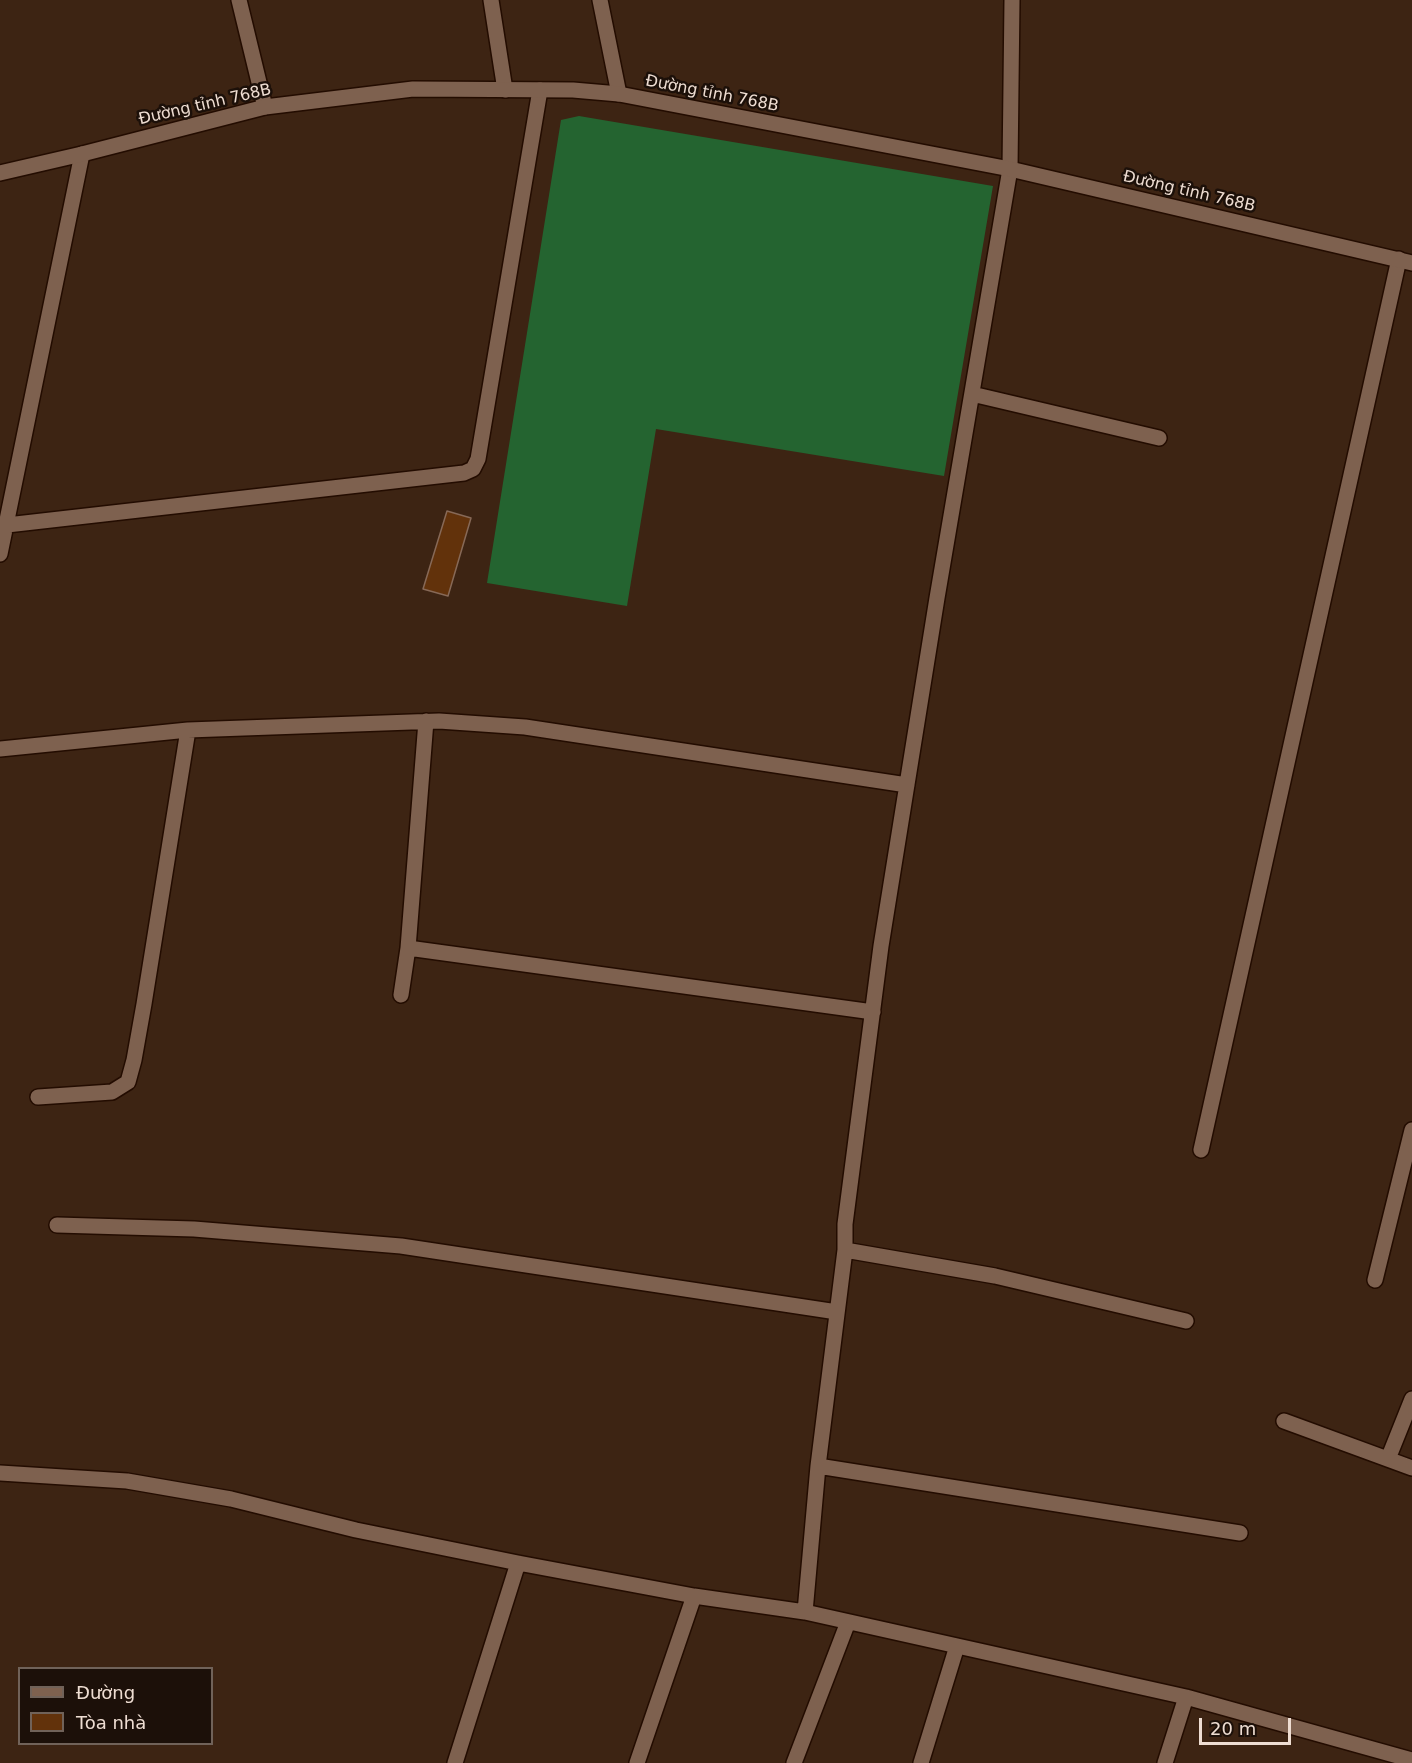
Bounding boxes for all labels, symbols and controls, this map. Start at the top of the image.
street label: Đường tỉnh 768B [644,72,780,116]
street label: Đường tỉnh 768B [137,80,273,130]
street label: Đường tỉnh 768B [1121,167,1257,217]
legend [18,1667,213,1745]
text: Đường [76,1682,135,1703]
scale bar [1202,1706,1294,1744]
text: Tòa nhà [76,1712,146,1733]
text: 20 m [1210,1718,1256,1739]

